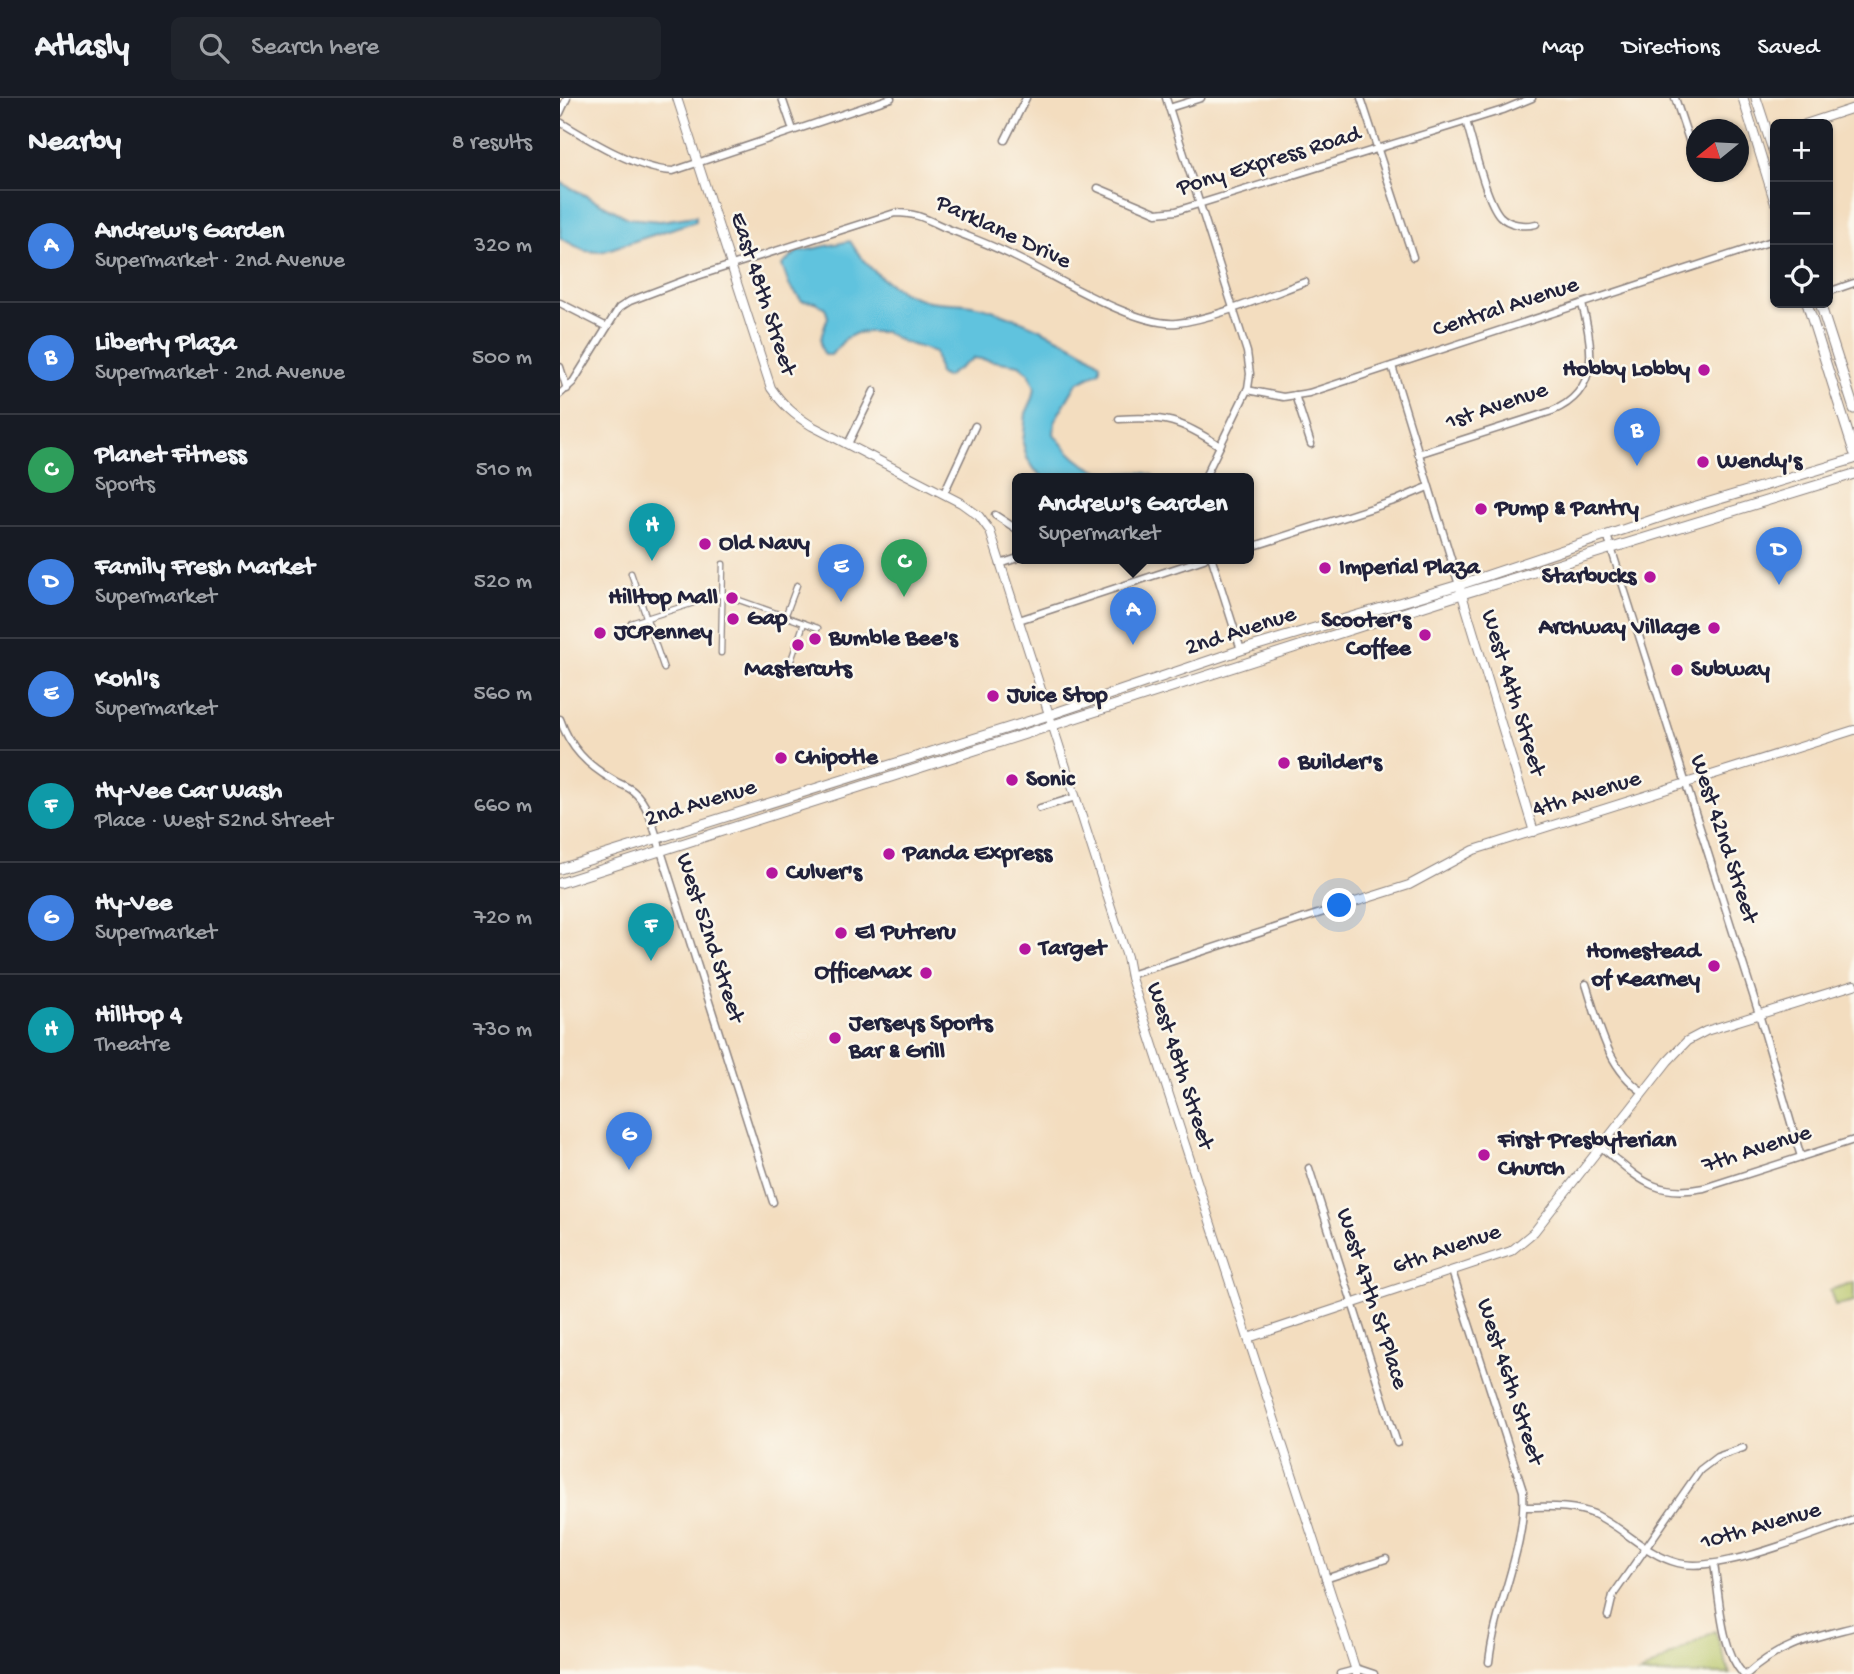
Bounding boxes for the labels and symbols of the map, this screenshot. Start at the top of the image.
north arrow [1686,119,1749,182]
street label: Pony Express Road [1173,120,1366,204]
street label: Parklane Drive [930,189,1076,277]
street label: East 48th Street [722,209,803,381]
street label: Central Avenue [1429,271,1583,345]
place label: Hobby Lobby [1563,356,1690,385]
marker: Hobby Lobby [1696,362,1712,378]
street label: 1st Avenue [1441,376,1552,438]
pin: B [1614,408,1660,466]
place label: Wendy's [1716,448,1803,477]
marker: Wendy's [1695,454,1711,470]
place label: Pump & Pantry [1493,495,1639,524]
marker: Pump & Pantry [1473,501,1489,517]
pin: H [629,503,675,561]
pin: D [1756,527,1802,585]
place label: Old Navy [719,530,810,559]
marker: Old Navy [697,536,713,552]
pin: C [881,539,927,597]
pin: E [818,544,864,602]
place label: Imperial Plaza [1339,554,1481,583]
marker: Imperial Plaza [1317,560,1333,576]
place label: Starbucks [1542,563,1637,592]
marker: Starbucks [1642,569,1658,585]
place label: Hilltop Mall [608,584,718,613]
pin: A [1110,587,1156,645]
marker: Hilltop Mall [724,590,740,606]
street label: 2nd Avenue [1182,600,1301,664]
place label: Gap [747,605,787,634]
street label: West 44th Street [1473,606,1552,782]
place label: Scooter's Coffee [1321,607,1413,664]
marker: Gap [725,611,741,627]
place label: Archway Village [1537,614,1702,643]
place label: JCPenney [613,619,713,648]
marker: Archway Village [1706,620,1722,636]
marker: JCPenney [592,625,608,641]
place label: Bumble Bee's [828,625,959,654]
marker: Scooter's Coffee [1417,627,1433,643]
marker: Bumble Bee's [807,631,823,647]
marker: Mastercuts [790,637,806,653]
place label: Mastercuts [744,656,853,685]
place label: Subway [1691,656,1770,685]
marker: Subway [1669,662,1685,678]
place label: Juice Stop [1006,682,1108,711]
marker: Juice Stop [985,688,1001,704]
place label: Chipotle [795,744,879,773]
place label: Builder's [1297,749,1383,778]
marker: Chipotle [773,750,789,766]
street label: West 42nd Street [1682,751,1765,929]
marker: Builder's [1276,755,1292,771]
street label: 4th Avenue [1529,765,1645,825]
place label: Sonic [1026,766,1076,795]
marker: Sonic [1004,772,1020,788]
street label: 2nd Avenue [642,773,761,835]
place label: Panda Express [901,840,1053,869]
marker: Panda Express [881,846,897,862]
street label: West 52nd Street [668,850,751,1029]
place label: Culver's [786,859,863,888]
marker: Culver's [764,865,780,881]
your location [1322,888,1356,922]
pin: F [628,903,674,961]
place label: El Putreru [855,919,957,948]
marker: El Putreru [833,925,849,941]
place label: Target [1037,935,1108,964]
place label: Homestead of Kearney [1586,938,1703,995]
marker: Target [1017,941,1033,957]
marker: Homestead of Kearney [1706,958,1722,974]
place label: OfficeMax [815,959,912,988]
marker: OfficeMax [918,965,934,981]
street label: West 48th Street [1138,979,1220,1155]
place label: Jerseys Sports Bar & Grill [848,1010,994,1067]
marker: Jerseys Sports Bar & Grill [827,1030,843,1046]
pin: G [606,1112,652,1170]
street label: 7th Avenue [1698,1119,1816,1182]
place label: First Presbyterian Church [1497,1127,1677,1184]
marker: First Presbyterian Church [1476,1147,1492,1163]
street label: West 47th St Place [1328,1205,1414,1394]
street label: 6th Avenue [1389,1218,1506,1282]
street label: West 46th Street [1468,1295,1550,1471]
street label: 10th Avenue [1697,1496,1825,1558]

